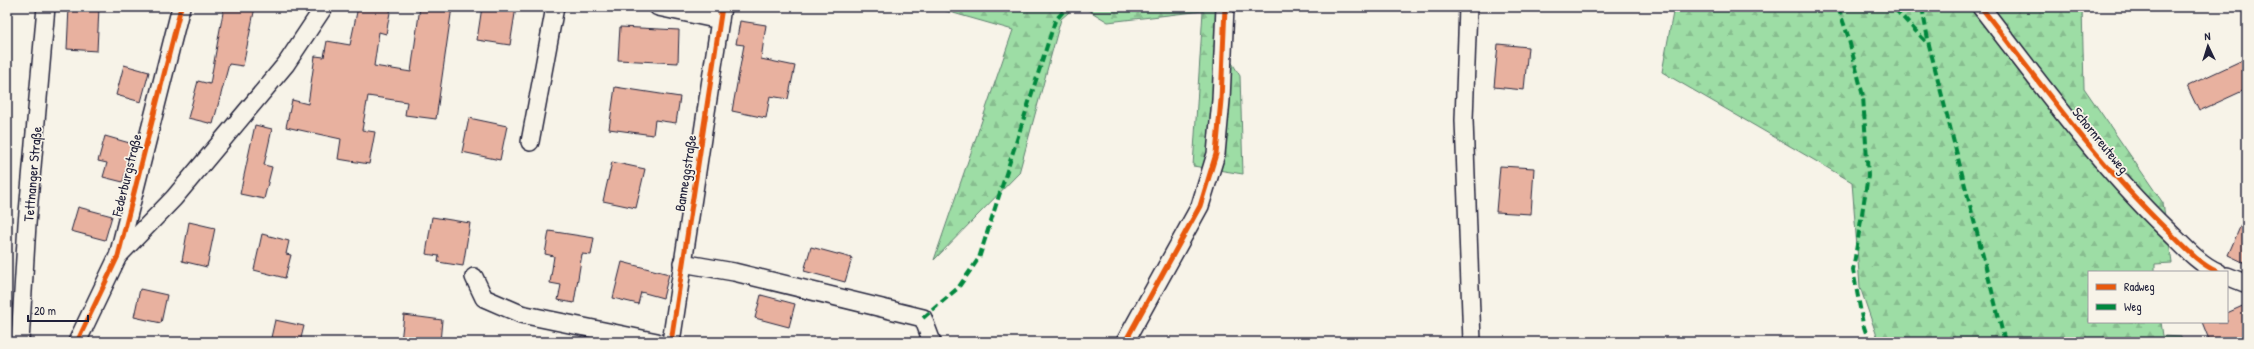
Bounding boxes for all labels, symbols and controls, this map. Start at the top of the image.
north arrow [2188,26,2228,66]
text: N [2204,29,2211,43]
street label: Schornreuteweg [2068,103,2134,178]
street label: Tettnanger Straße [18,125,47,222]
street label: Federburgstraße [106,131,146,219]
street label: Banneggstraße [670,133,701,213]
legend [2088,271,2228,323]
text: Radweg [2124,278,2155,295]
scale bar [28,297,88,323]
text: Weg [2124,298,2142,315]
text: 20 m [34,302,56,319]

